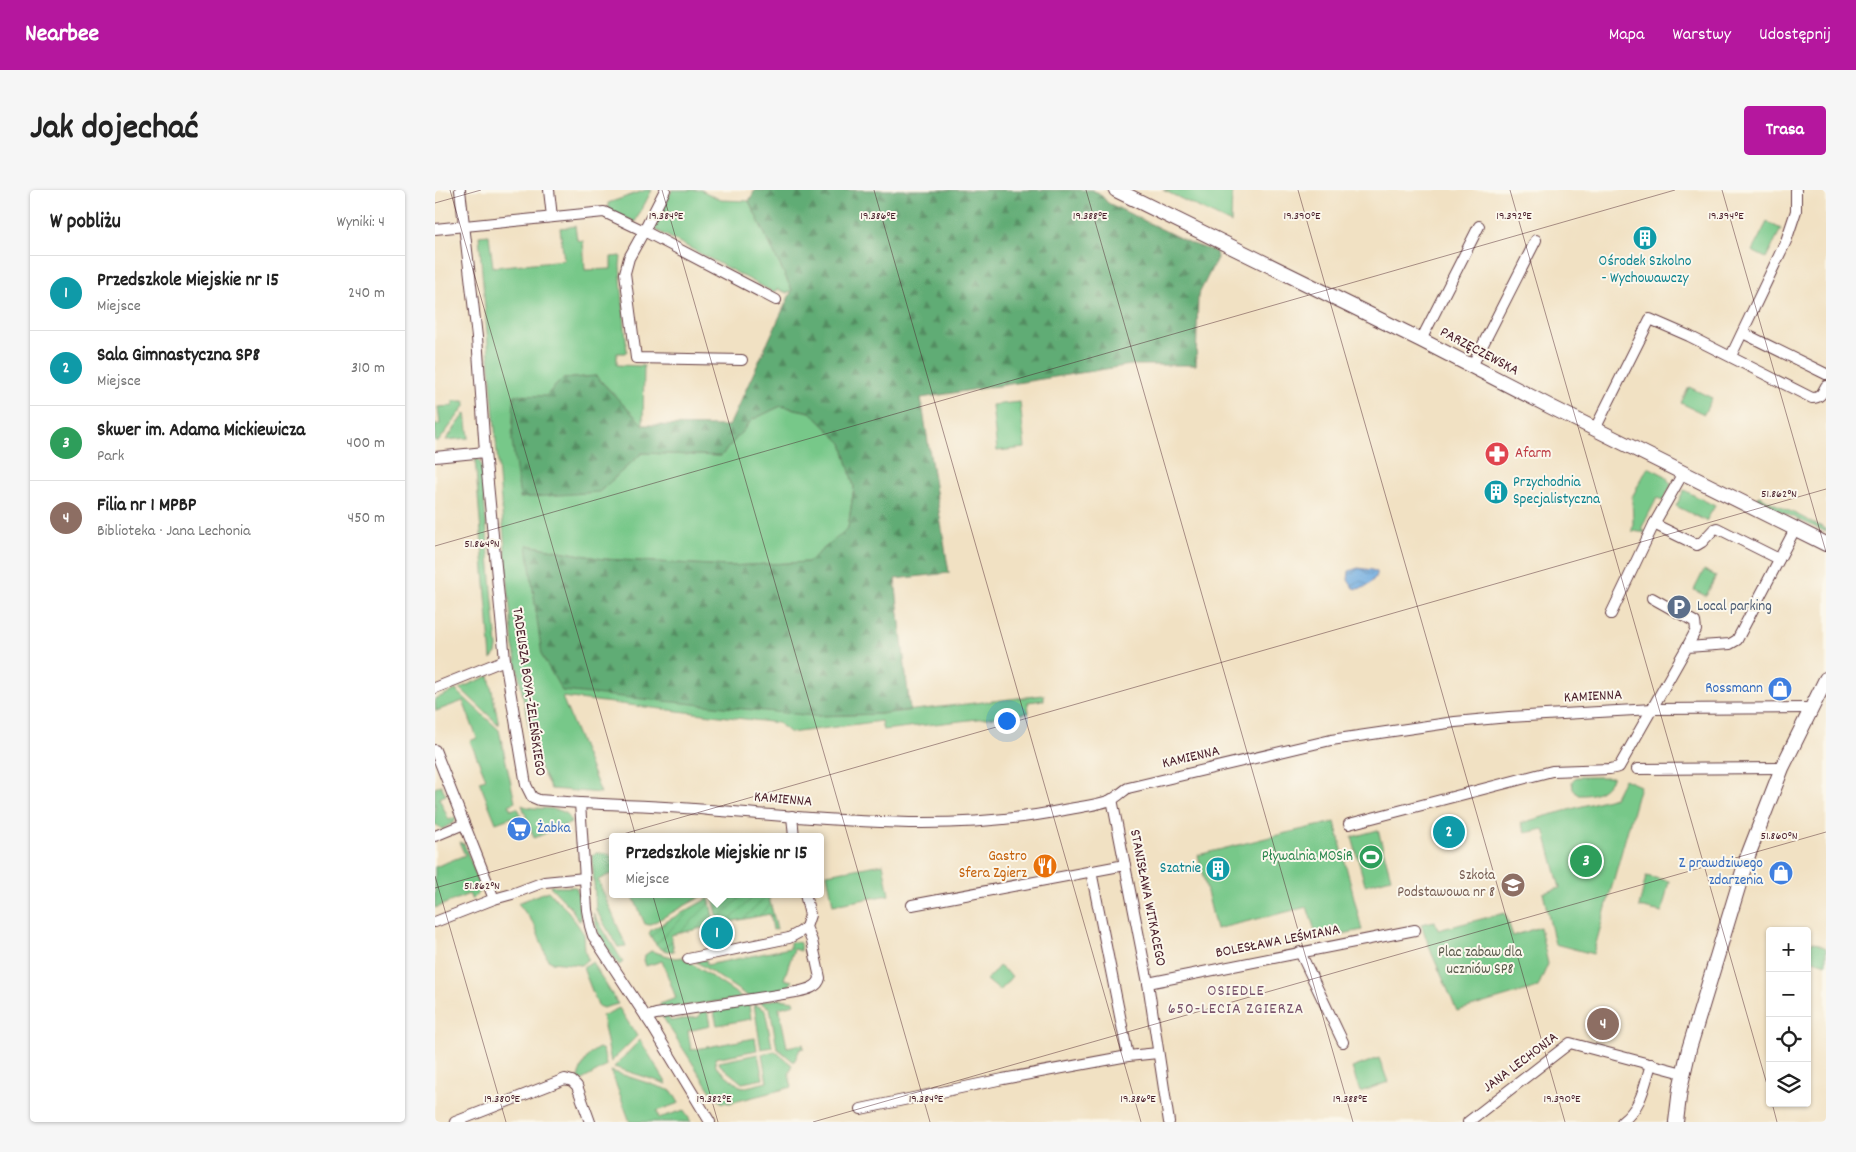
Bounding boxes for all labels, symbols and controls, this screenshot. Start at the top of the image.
text: Nearbee [25,18,99,52]
text: Mapa [1609,23,1645,48]
text: Warstwy [1673,23,1731,48]
text: Udostępnij [1759,23,1831,48]
text: Jak dojechać [30,105,199,155]
button: Trasa [1744,106,1826,155]
text: W pobliżu [50,208,121,238]
text: 19.384°E [649,208,684,225]
text: 19.386°E [860,208,896,225]
text: 19.388°E [1073,208,1108,225]
text: 19.390°E [1284,208,1321,225]
text: 19.392°E [1496,208,1532,225]
text: 19.394°E [1708,208,1744,225]
text: Wyniki: 4 [337,211,385,234]
building icon: Ośrodek Szkolno - Wychowawczy [1632,225,1658,251]
place label: Ośrodek Szkolno - Wychowawczy [1599,251,1692,290]
text: Przedszkole Miejskie nr 15 [97,268,279,295]
text: 1 [64,282,68,305]
text: 240 m [348,282,385,305]
text: Miejsce [97,295,141,318]
street label: PARZĘCZEWSKA [1435,322,1523,382]
text: Sala Gimnastyczna SP8 [97,343,260,370]
text: 2 [63,357,70,380]
text: 310 m [351,357,385,380]
text: Miejsce [97,370,141,393]
text: Skwer im. Adama Mickiewicza [97,418,305,445]
text: 3 [62,432,70,455]
text: 400 m [346,432,385,455]
pharmacy icon: Afarm [1484,441,1510,467]
place label: Afarm [1515,443,1551,465]
text: Park [97,445,124,468]
place label: Przychodnia Specjalistyczna [1513,472,1601,511]
building icon: Przychodnia Specjalistyczna [1483,479,1509,505]
text: 51.862°N [1761,486,1797,503]
text: Filia nr 1 MPBP [97,493,196,520]
text: 4 [63,507,69,530]
text: 450 m [348,507,385,530]
text: Biblioteka · Jana Lechonia [97,520,250,543]
text: 51.864°N [464,536,500,553]
parking icon: Local parking [1666,594,1692,620]
place label: Local parking [1697,596,1772,618]
street label: TADEUSZA BOYA-ŻELEŃSKIEGO [505,606,551,778]
shop icon: Rossmann [1767,676,1793,702]
place label: Rossmann [1705,678,1763,700]
street label: KAMIENNA [1563,684,1623,710]
your location [994,708,1020,734]
street label: KAMIENNA [1160,741,1222,775]
street label: KAMIENNA [753,786,813,814]
pin: 2 [1433,813,1465,851]
supermarket icon: Żabka [506,816,532,842]
place label: Żabka [537,818,571,840]
street label: STANISŁAWA WITKACEGO [1123,828,1171,968]
text: 51.860°N [1760,828,1798,845]
popup [609,833,824,898]
text: Przedszkole Miejskie nr 15 [626,841,807,868]
pin: 3 [1570,842,1602,880]
sports icon: Pływalnia MOSiR [1358,844,1384,870]
place label: Gastro Sfera Zgierz [959,846,1027,885]
place label: Pływalnia MOSiR [1262,846,1353,868]
restaurant icon: Gastro Sfera Zgierz [1032,853,1058,879]
place label: Z prawdziwego zdarzenia [1679,853,1764,892]
building icon: Szatnie [1205,856,1231,882]
place label: Szatnie [1160,858,1201,880]
shop icon: Z prawdziwego zdarzenia [1768,860,1794,886]
place label: Szkoła Podstawowa nr 8 [1397,865,1496,904]
text: Miejsce [626,868,669,891]
school or university icon: Szkoła Podstawowa nr 8 [1500,872,1526,898]
text: 51.862°N [464,878,500,895]
pin: 1 [701,914,733,952]
street label: BOLESŁAWA LEŚMIANA [1214,919,1342,965]
map controls [1766,927,1811,1107]
button: + [1766,927,1811,972]
park label: Plac zabaw dla uczniów SP8 [1438,942,1523,981]
button: − [1766,972,1811,1017]
district label: OSIEDLE 650-LECIA ZGIERZA [1168,980,1304,1021]
pin: 4 [1587,1005,1619,1043]
button: locate [1766,1017,1811,1062]
street label: JANA LECHONIA [1479,1027,1563,1099]
button: layers [1766,1062,1811,1107]
text: 19.380°E [484,1091,521,1108]
text: 19.382°E [697,1091,732,1108]
text: 19.384°E [909,1091,944,1108]
text: 19.386°E [1120,1091,1156,1108]
text: 19.388°E [1333,1091,1368,1108]
text: 19.390°E [1544,1091,1581,1108]

